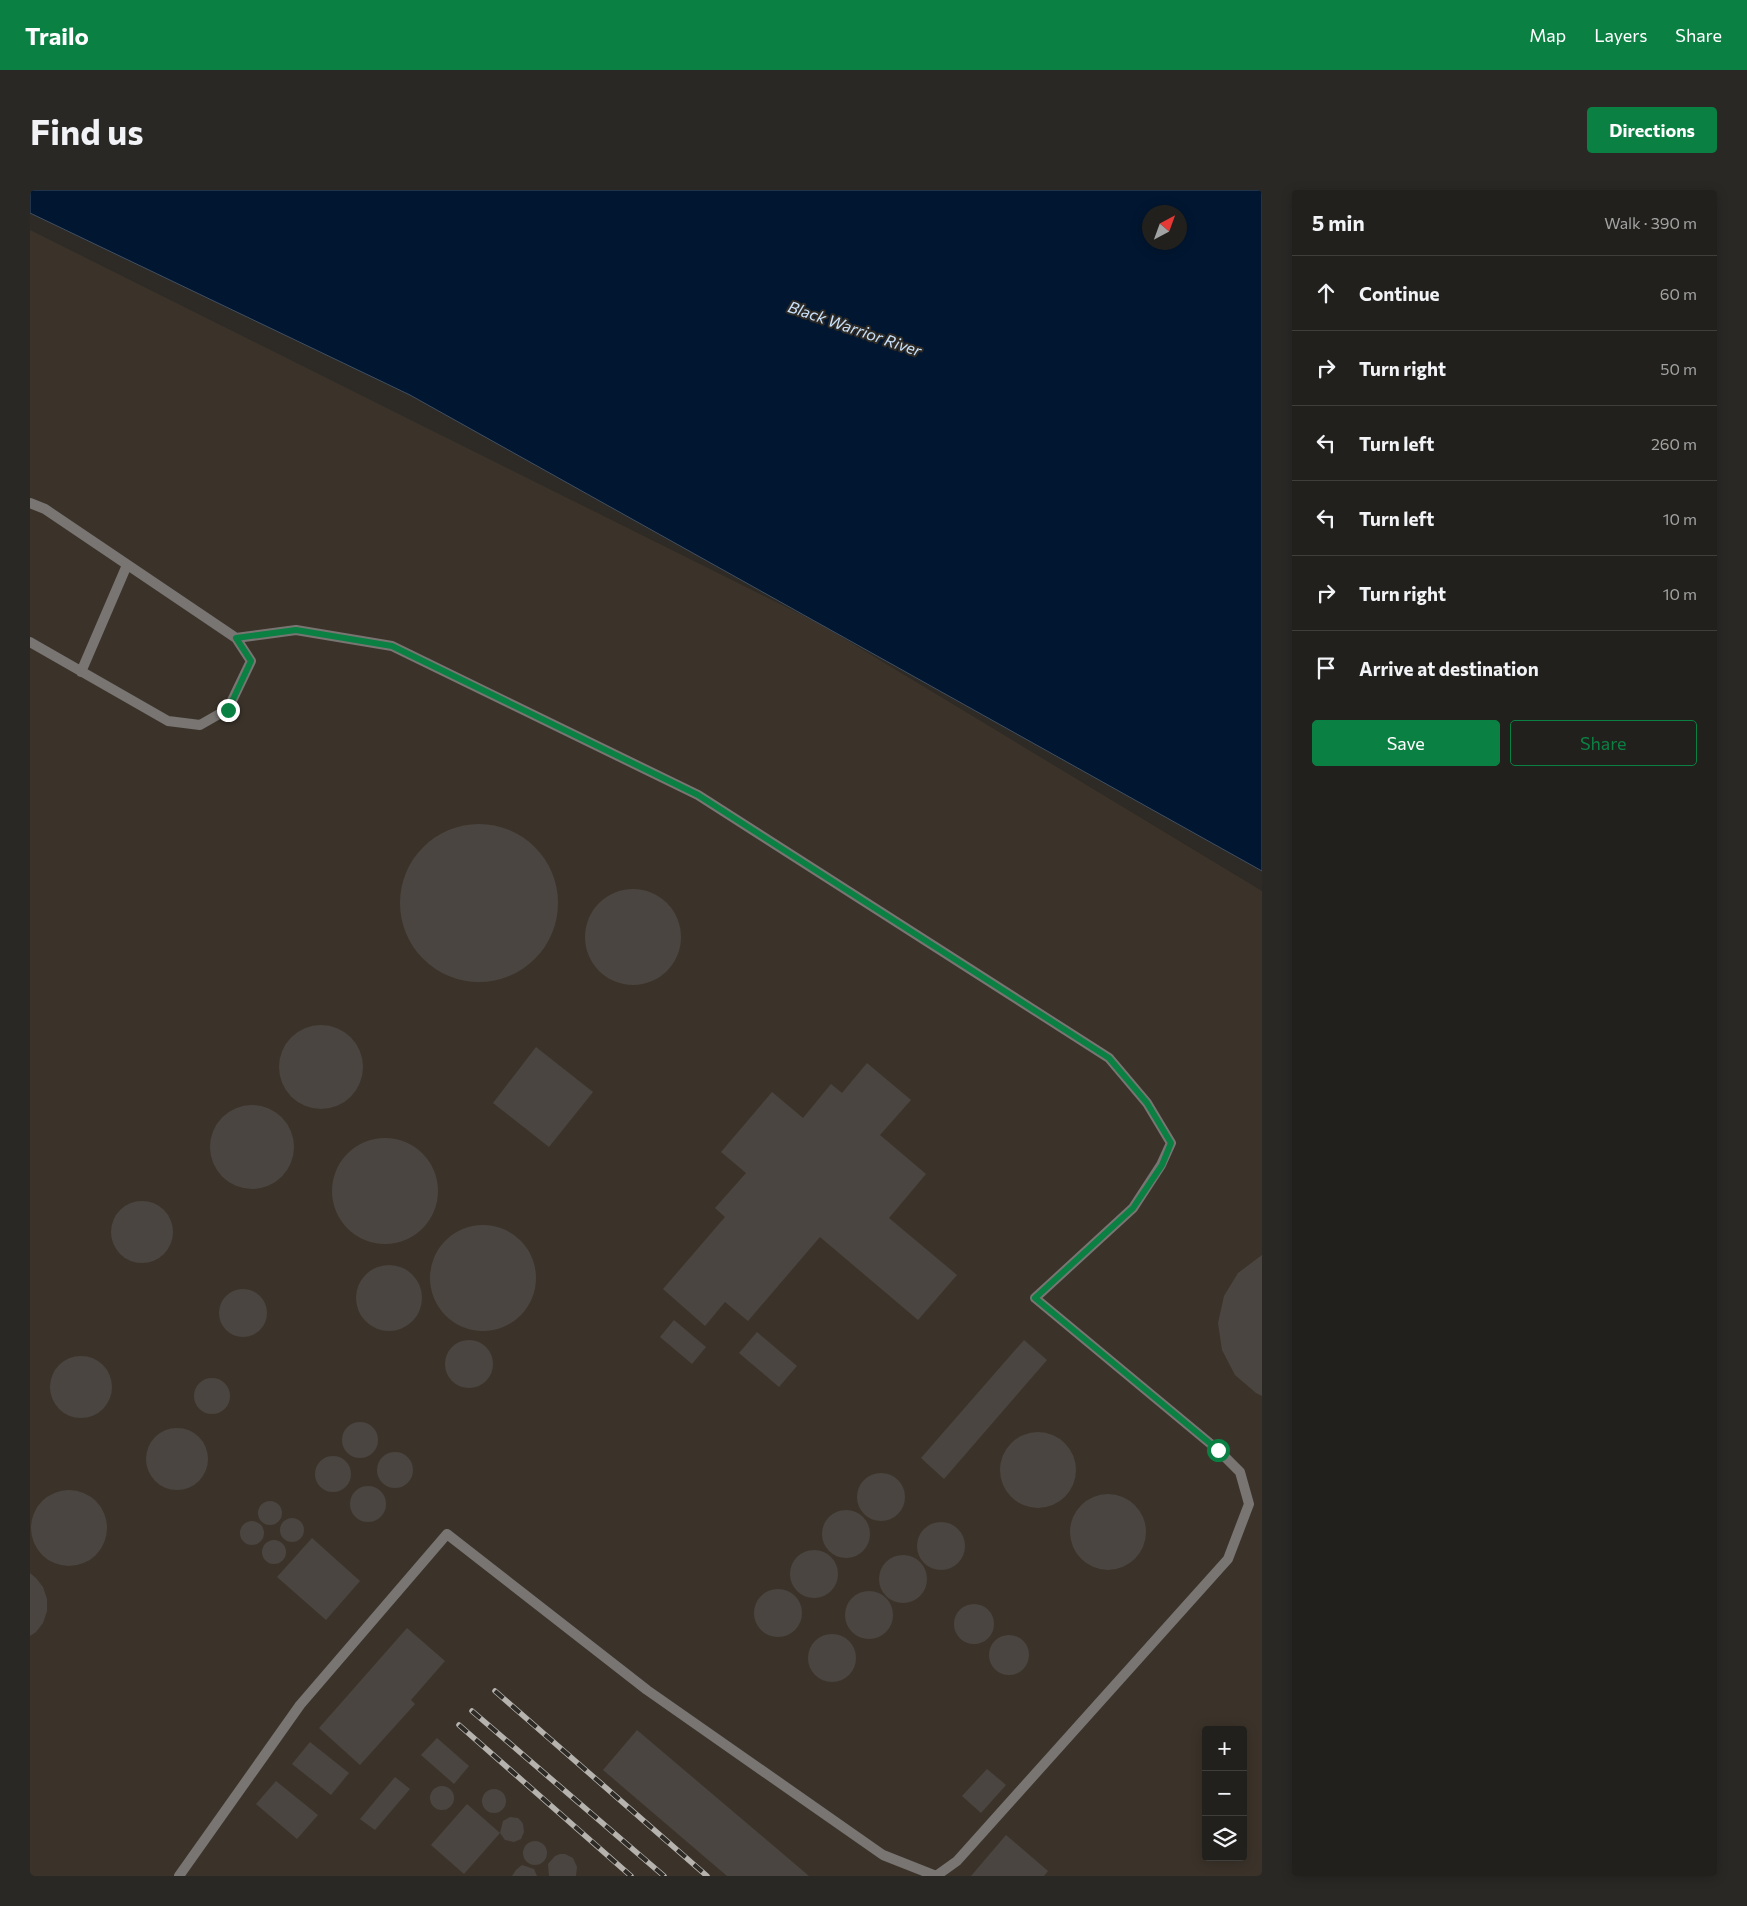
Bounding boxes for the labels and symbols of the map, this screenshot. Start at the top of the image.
north arrow [1142,205,1187,250]
water label: Black Warrior River [786,296,925,360]
route end [217,699,240,722]
route start [1207,1439,1230,1462]

